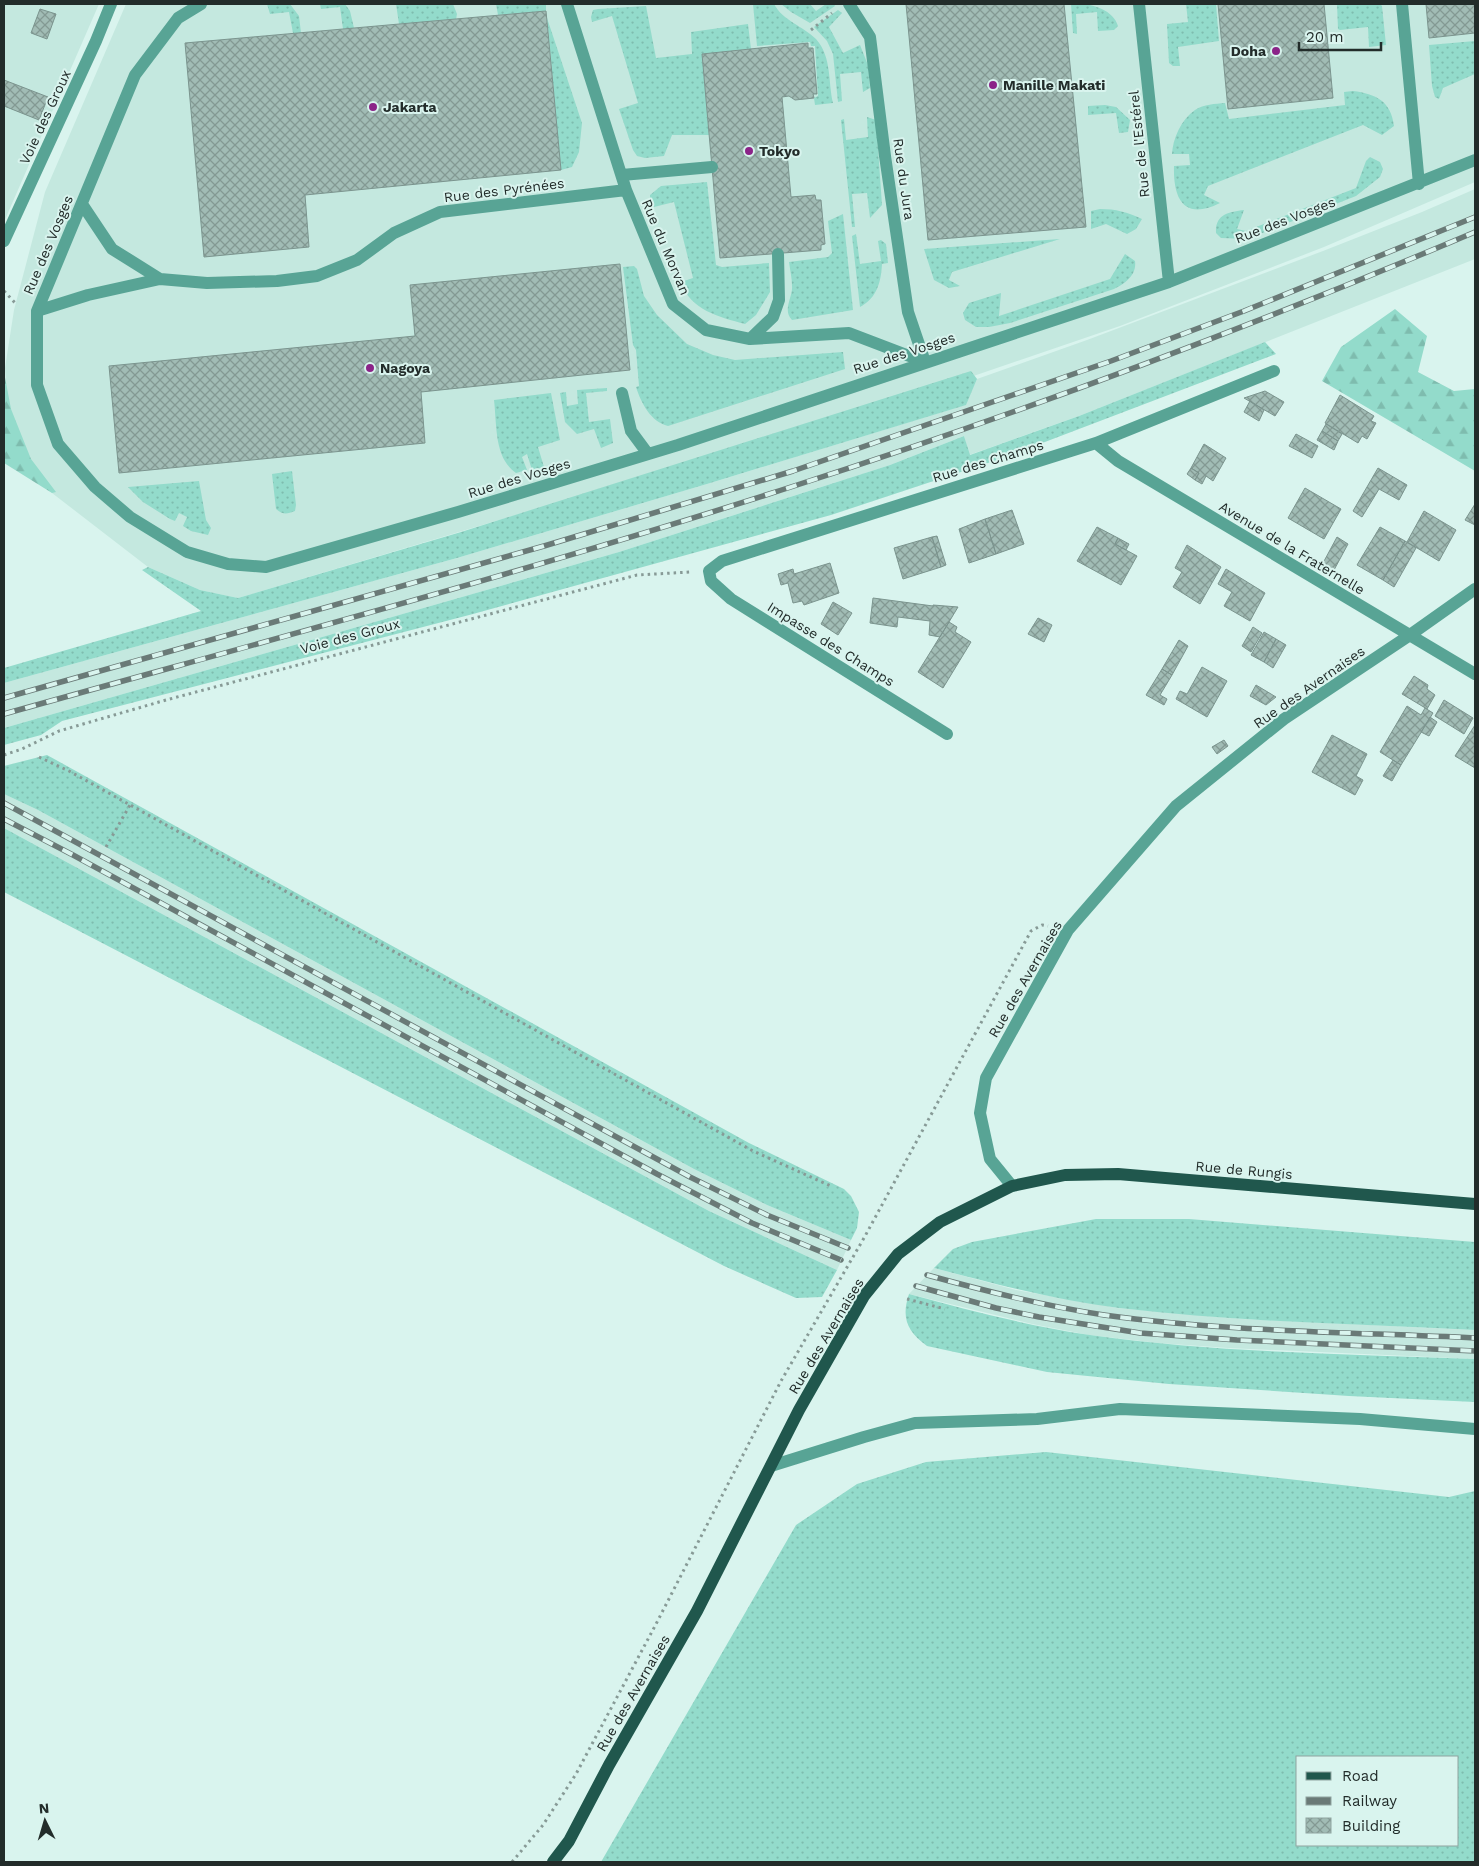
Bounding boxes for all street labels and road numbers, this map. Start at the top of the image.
street label: Voie des Groux [16,67,74,167]
street label: Rue de l'Estérel [1125,89,1153,198]
street label: Rue du Jura [890,137,918,221]
street label: Rue des Pyrénées [443,175,565,205]
street label: Rue des Vosges [20,193,76,297]
street label: Rue des Vosges [1233,193,1337,247]
street label: Rue du Morvan [639,197,693,297]
street label: Rue des Vosges [851,329,957,377]
street label: Rue des Champs [931,436,1045,486]
street label: Rue des Vosges [466,455,572,501]
street label: Avenue de la Fraternelle [1216,498,1368,598]
street label: Impasse des Champs [765,598,897,690]
street label: Voie des Groux [298,615,402,657]
street label: Rue des Avernaises [1250,643,1368,731]
street label: Rue des Avernaises [985,918,1065,1040]
street label: Rue de Rungis [1195,1158,1293,1182]
street label: Rue des Avernaises [785,1275,867,1397]
street label: Rue des Avernaises [593,1632,673,1754]

